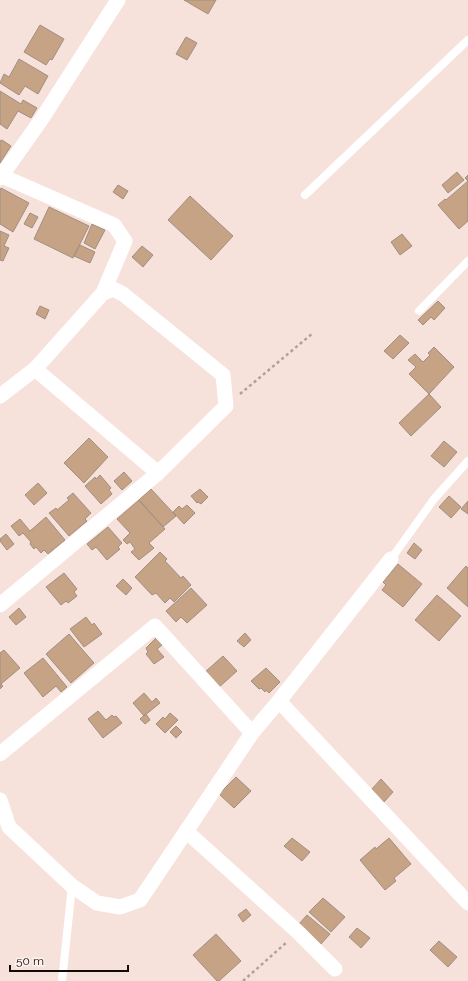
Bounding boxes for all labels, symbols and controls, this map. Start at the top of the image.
scale bar [10,947,128,973]
text: 50 m [16,954,44,968]

